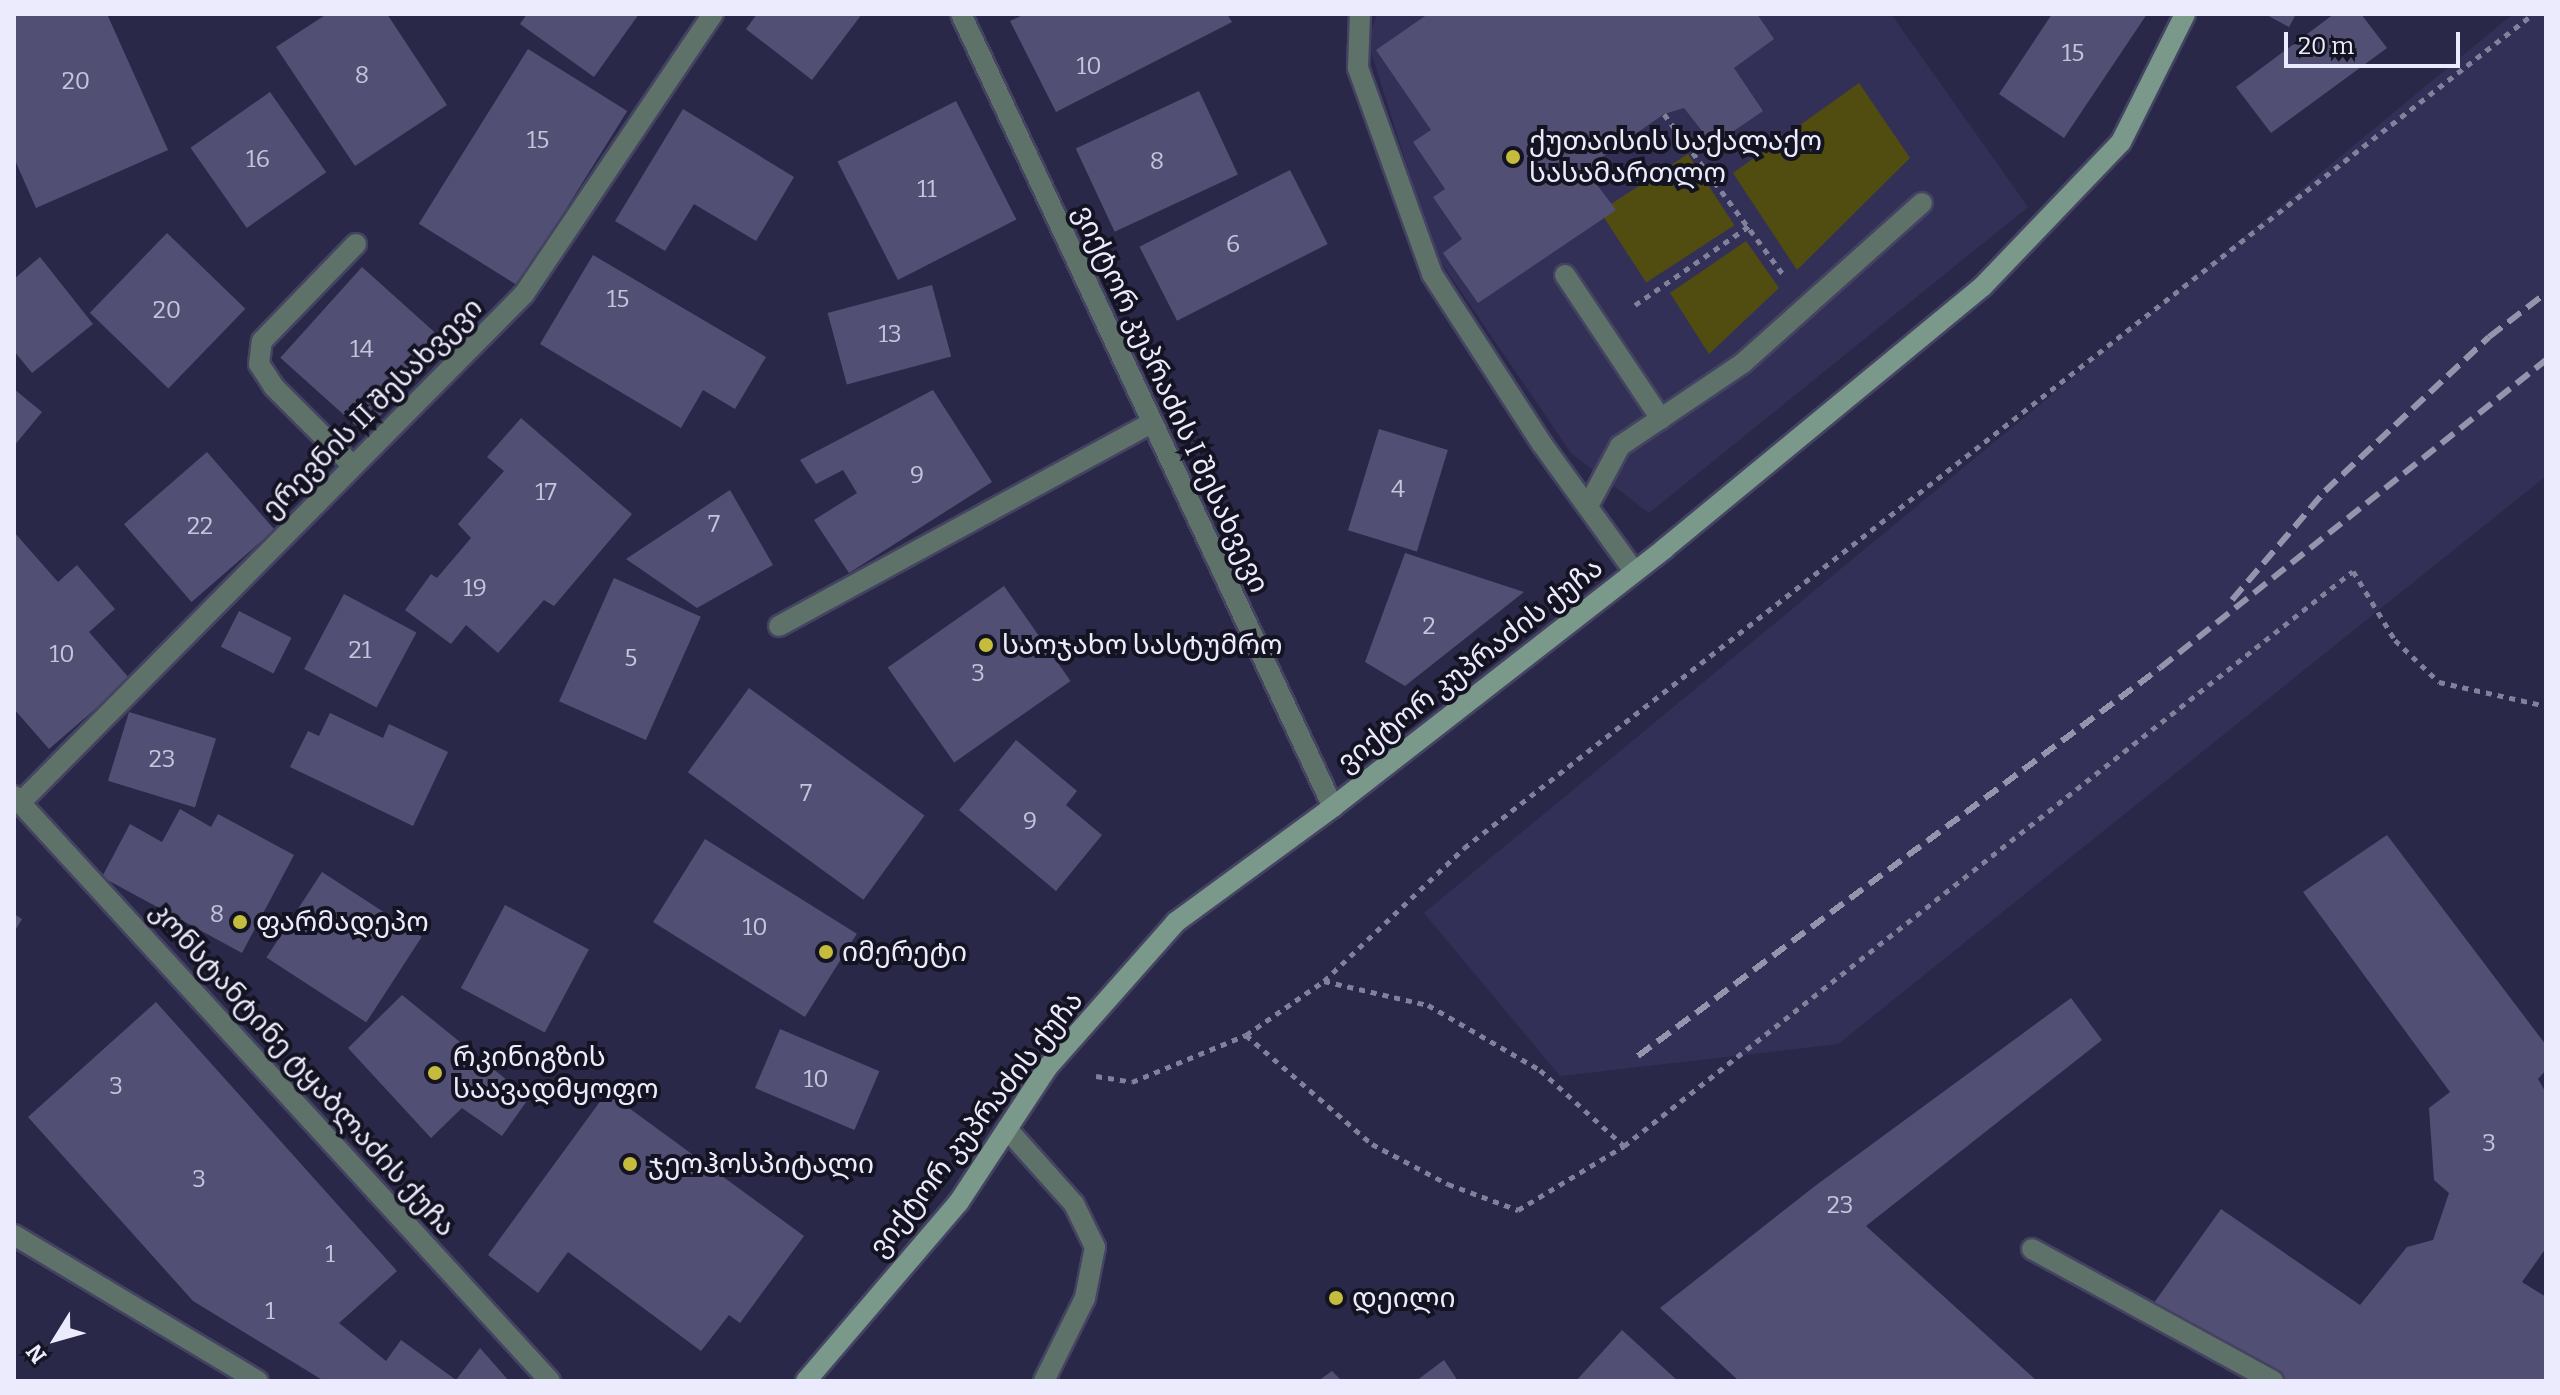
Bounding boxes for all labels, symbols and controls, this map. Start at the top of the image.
scale bar [2288,16,2464,66]
text: 20 m [2298,32,2354,60]
house number: 15 [2062,40,2084,68]
house number: 10 [1076,53,1102,81]
house number: 8 [355,62,369,90]
house number: 20 [62,68,90,96]
place label: ქუთაისის საქალაქო სასამართლო [1529,124,1822,190]
house number: 15 [527,127,549,155]
house number: 16 [246,146,270,174]
house number: 8 [1150,148,1164,176]
marker: ქუთაისის საქალაქო სასამართლო [1504,148,1522,166]
house number: 11 [917,176,937,204]
street label: ვიქტორ კუპრაძის I შესახვევი [1066,200,1276,598]
house number: 6 [1226,231,1240,259]
house number: 15 [607,286,629,314]
street label: ერევნის II შესახვევი [255,291,489,525]
house number: 20 [153,297,181,325]
house number: 13 [878,321,902,349]
house number: 14 [350,336,374,364]
house number: 9 [910,462,924,490]
house number: 4 [1391,476,1405,504]
house number: 17 [535,479,557,507]
house number: 7 [708,511,720,539]
house number: 22 [187,513,213,541]
street label: ვიქტორ კუპრაძის ქუჩა [1331,551,1609,779]
house number: 19 [463,575,487,603]
house number: 2 [1422,613,1436,641]
place label: საოჯახო სასტუმრო [1002,628,1282,662]
marker: საოჯახო სასტუმრო [977,636,995,654]
house number: 21 [349,637,371,665]
house number: 10 [49,641,75,669]
house number: 5 [625,645,637,673]
house number: 3 [971,660,985,688]
house number: 23 [149,746,175,774]
house number: 7 [800,780,812,808]
house number: 9 [1023,808,1037,836]
street label: კონსტანტინე ტყაბლაძის ქუჩა [143,894,463,1244]
house number: 8 [210,901,224,929]
place label: ფარმადეპო [256,905,429,939]
marker: ფარმადეპო [231,913,249,931]
house number: 10 [742,914,768,942]
place label: იმერეტი [842,935,967,969]
marker: იმერეტი [817,943,835,961]
street label: ვიქტორ კუპრაძის ქუჩა [862,985,1090,1263]
place label: რკინიგზის საავადმყოფო [453,1040,659,1106]
marker: რკინიგზის საავადმყოფო [424,1062,446,1084]
house number: 10 [803,1066,829,1094]
house number: 3 [109,1073,123,1101]
house number: 3 [2482,1130,2496,1158]
place label: ჯეოჰოსპიტალი [648,1147,874,1181]
marker: ჯეოჰოსპიტალი [619,1153,641,1175]
house number: 3 [192,1166,206,1194]
house number: 23 [1827,1192,1853,1220]
house number: 1 [325,1241,335,1269]
place label: დეილი [1352,1281,1455,1315]
marker: დეილი [1327,1289,1345,1307]
house number: 1 [265,1298,275,1326]
north arrow [16,1299,96,1379]
text: N [21,1339,52,1369]

